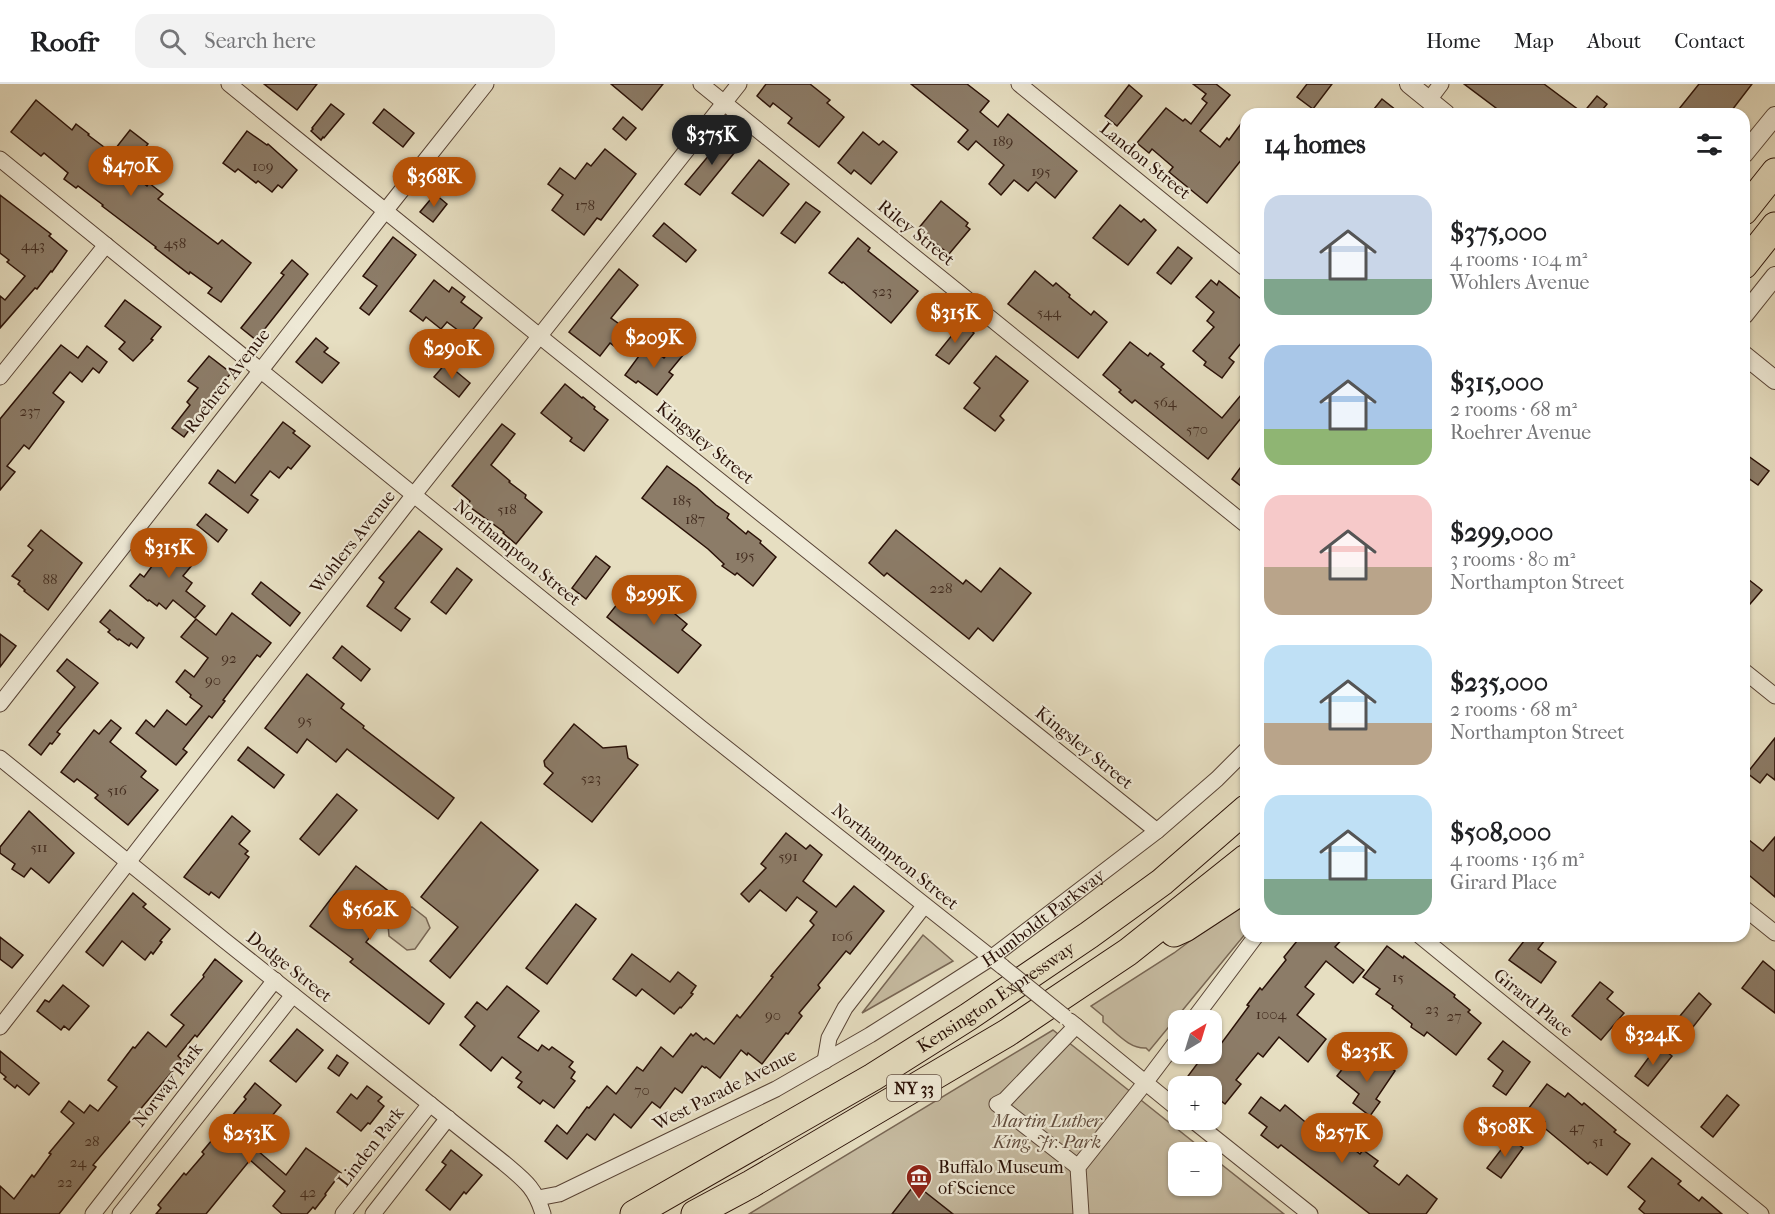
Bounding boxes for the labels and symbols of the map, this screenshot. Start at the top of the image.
pin: $375K [670,115,754,166]
street label: Landon Street [1096,118,1195,204]
house number: 189 [993,132,1014,150]
pin: $470K [89,146,173,197]
house number: 109 [252,157,274,175]
pin: $368K [392,157,476,208]
house number: 195 [1031,162,1051,180]
house number: 178 [575,196,595,214]
street label: Riley Street [873,196,959,271]
house number: 458 [164,234,186,252]
house number: 443 [21,236,45,254]
house number: 523 [872,282,892,300]
pin: $315K [913,293,997,344]
house number: 544 [1037,303,1062,321]
pin: $209K [612,318,696,369]
street label: Roehrer Avenue [180,324,274,437]
pin: $290K [410,329,494,380]
house number: 564 [1153,393,1178,411]
street label: Kingsley Street [652,397,758,489]
house number: 237 [19,402,41,420]
house number: 570 [1186,420,1208,438]
street label: Wohlers Avenue [305,486,400,599]
house number: 185 [672,491,692,509]
street label: Northampton Street [449,495,585,611]
house number: 518 [497,500,517,518]
house number: 187 [685,510,705,528]
pin: $315K [127,528,211,579]
house number: 195 [735,546,755,564]
house number: 88 [42,570,58,588]
pin: $299K [612,575,696,626]
house number: 228 [930,579,952,597]
house number: 92 [221,649,237,667]
house number: 90 [205,671,221,689]
street label: Kingsley Street [1031,702,1137,794]
house number: 95 [298,711,312,729]
house number: 523 [581,769,601,787]
house number: 516 [107,781,128,799]
street label: Northampton Street [827,799,963,915]
house number: 511 [30,838,48,856]
house number: 591 [778,847,798,865]
street label: Humboldt Parkway [978,864,1110,972]
pin: $562K [328,890,412,941]
street label: Dodge Street [242,927,336,1007]
house number: 106 [831,927,854,945]
street label: Kensington Expressway [913,936,1080,1057]
street label: Girard Place [1489,965,1577,1041]
house number: 15 [1392,968,1404,986]
house number: 23 [1425,1000,1439,1018]
house number: 1004 [1256,1005,1287,1023]
house number: 90 [765,1006,781,1024]
house number: 27 [1447,1007,1461,1025]
north arrow [1168,1010,1222,1064]
pin: $324K [1611,1015,1695,1066]
pin: $235K [1325,1032,1409,1083]
street label: Norway Park [129,1038,208,1131]
street label: West Parade Avenue [649,1045,800,1136]
road number: NY 33 [887,1075,941,1101]
house number: 70 [634,1081,650,1099]
street label: Linden Park [333,1102,409,1191]
pin: $508K [1463,1107,1547,1158]
park label: Martin Luther King, Jr. Park [990,1111,1103,1153]
pin: $257K [1300,1113,1384,1164]
pin: $253K [207,1114,291,1165]
house number: 47 [1569,1118,1585,1136]
house number: 28 [84,1132,100,1150]
house number: 51 [1592,1132,1604,1150]
house number: 24 [70,1153,87,1171]
place label: Buffalo Museum of Science [938,1157,1064,1199]
museum icon: Buffalo Museum of Science [904,1162,934,1200]
house number: 22 [57,1173,73,1191]
house number: 42 [300,1183,317,1201]

